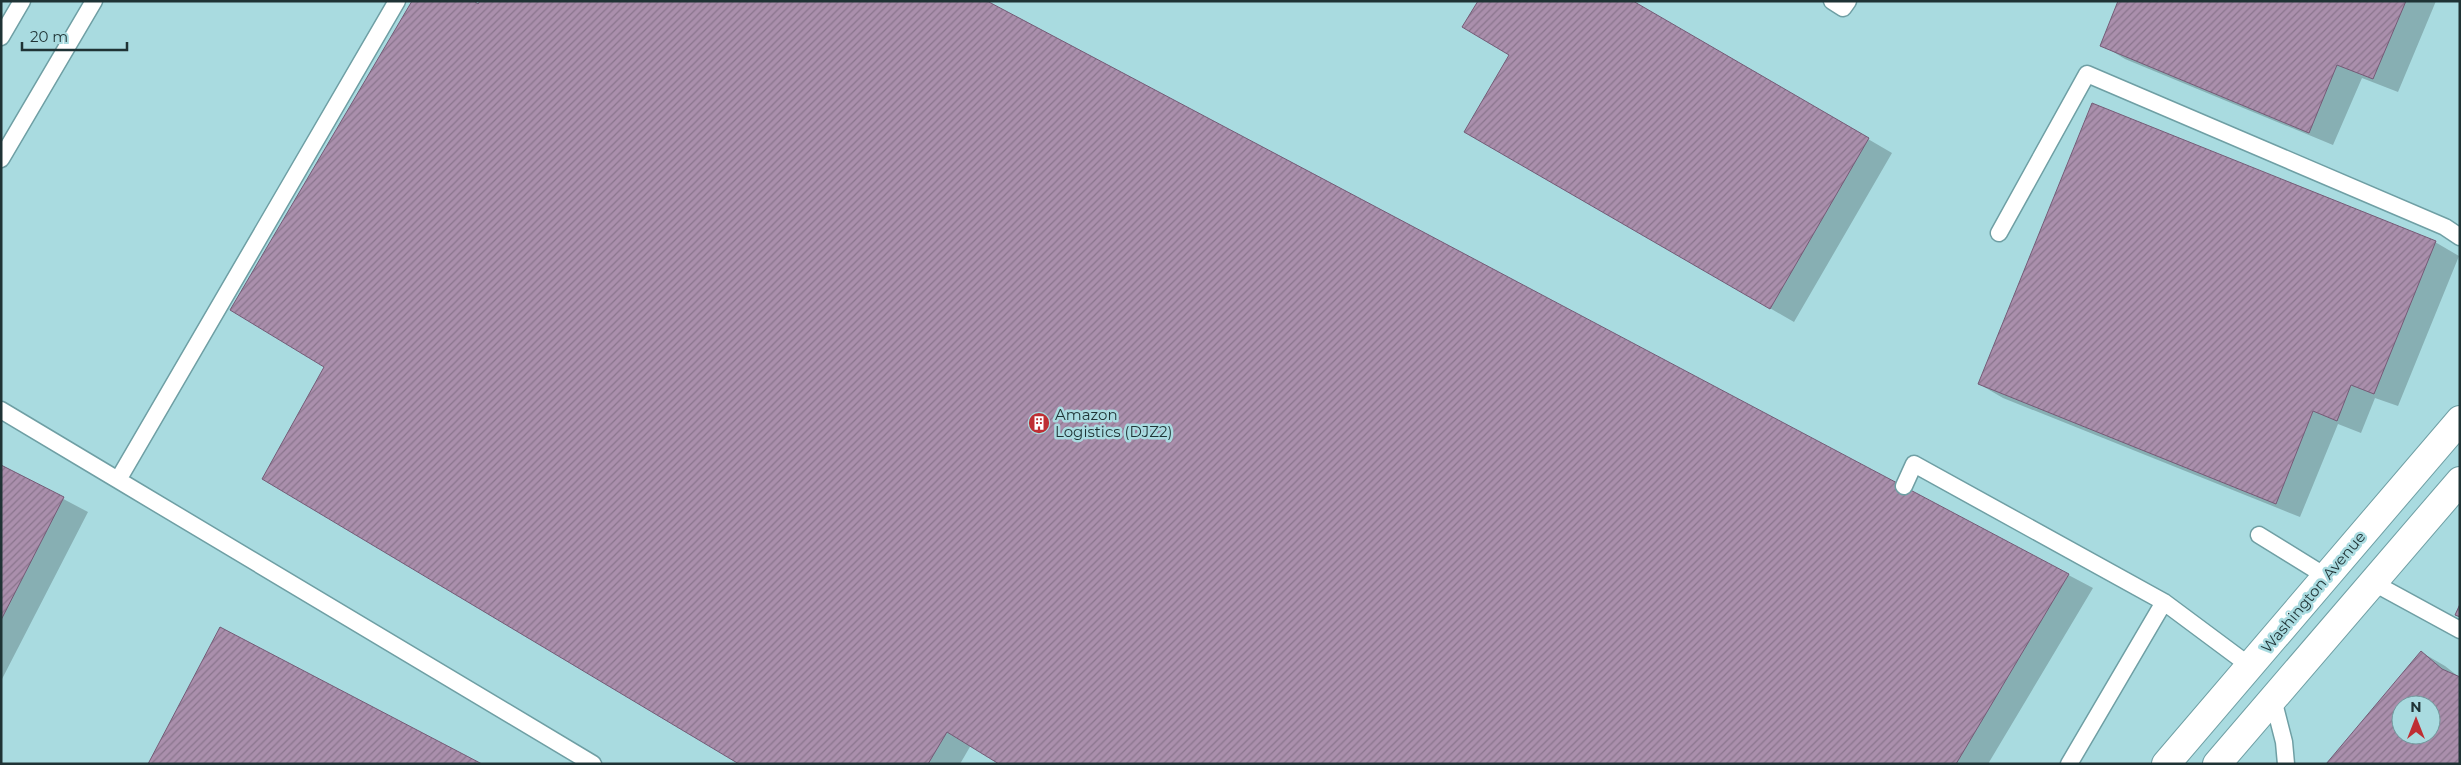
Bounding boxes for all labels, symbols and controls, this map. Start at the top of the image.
scale bar [22,20,128,52]
text: 20 m [30,27,68,46]
place label: Amazon Logistics (DJZ2) [1055,405,1172,441]
building icon: Amazon Logistics (DJZ2) [1027,411,1051,435]
street label: Washington Avenue [2257,527,2369,657]
north arrow [2391,695,2441,745]
text: N [2410,698,2422,716]

